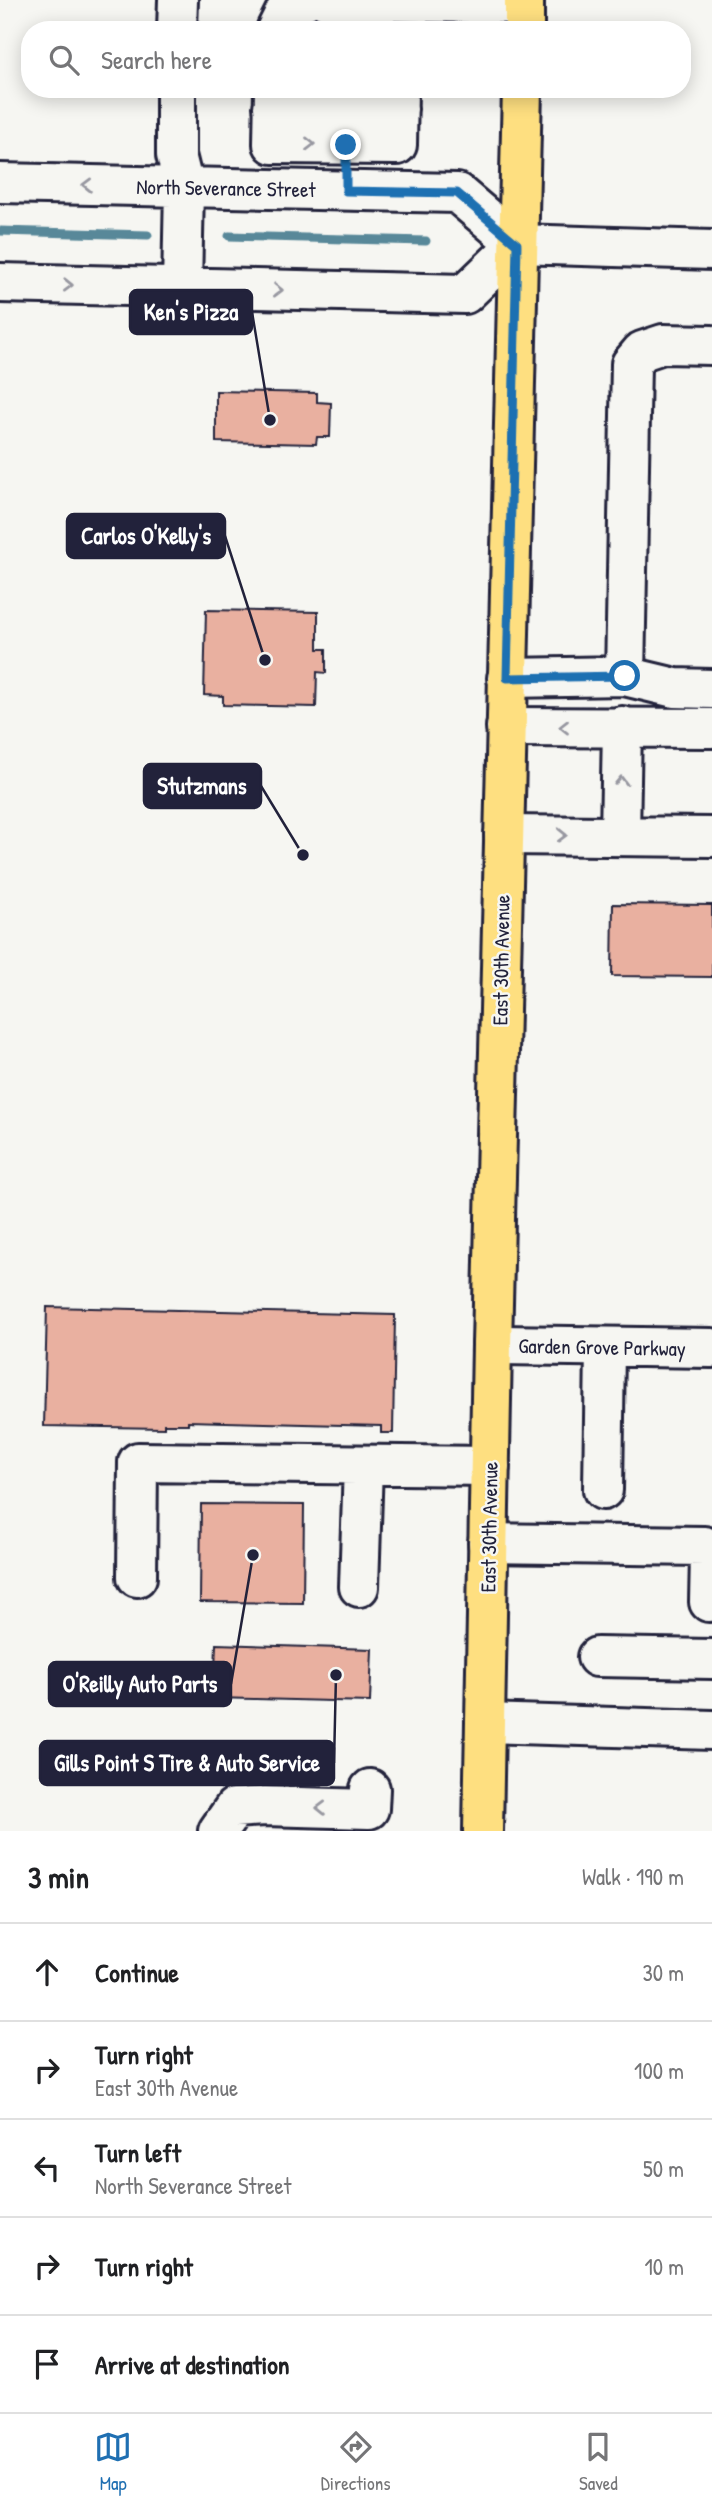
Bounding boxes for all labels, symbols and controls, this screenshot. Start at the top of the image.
search box [21,21,691,98]
icon: search [45,41,83,79]
text: Search here [101,42,212,77]
route end [330,129,361,160]
one-way arrow [305,136,315,152]
street label: North Severance Street [136,172,317,204]
one-way arrow [81,177,92,192]
one-way arrow [63,277,74,293]
one-way arrow [273,282,284,298]
callout: Ken's Pizza [130,290,252,334]
text: Ken's Pizza [144,296,238,327]
callout: Carlos O'Kelly's [67,514,225,558]
text: Carlos O'Kelly's [81,520,211,552]
route start [609,660,640,691]
one-way arrow [558,719,569,735]
callout: Stutzmans [144,764,261,808]
text: Stutzmans [157,770,247,801]
one-way arrow [614,776,629,787]
one-way arrow [557,828,568,843]
street label: East 30th Avenue [485,894,517,1026]
street label: Garden Grove Parkway [518,1331,686,1363]
street label: East 30th Avenue [473,1461,505,1593]
callout: O'Reilly Auto Parts [49,1662,231,1706]
text: O'Reilly Auto Parts [63,1668,218,1700]
callout: Gills Point S Tire & Auto Service [40,1741,334,1785]
text: Gills Point S Tire & Auto Service [54,1747,321,1778]
one-way arrow [315,1800,326,1815]
text: 3 min [28,1857,89,1897]
text: Walk · 190 m [582,1861,684,1892]
icon: ahead [28,1953,66,1991]
text: Continue [95,1955,179,1990]
text: 30 m [642,1957,684,1988]
text: Turn right [95,2037,193,2072]
icon: right [28,2051,66,2089]
text: 100 m [634,2055,684,2086]
text: East 30th Avenue [95,2072,238,2103]
text: Turn left [95,2135,181,2170]
icon: left [28,2149,66,2187]
text: 50 m [643,2153,684,2184]
text: North Severance Street [95,2170,291,2201]
icon: right [28,2247,66,2285]
text: Turn right [95,2249,193,2284]
text: 10 m [644,2251,684,2282]
icon: arrive [28,2345,66,2383]
text: Arrive at destination [95,2347,290,2382]
tab: Map [94,2428,132,2496]
tab: Directions [321,2428,391,2496]
tab: Saved [579,2428,618,2496]

